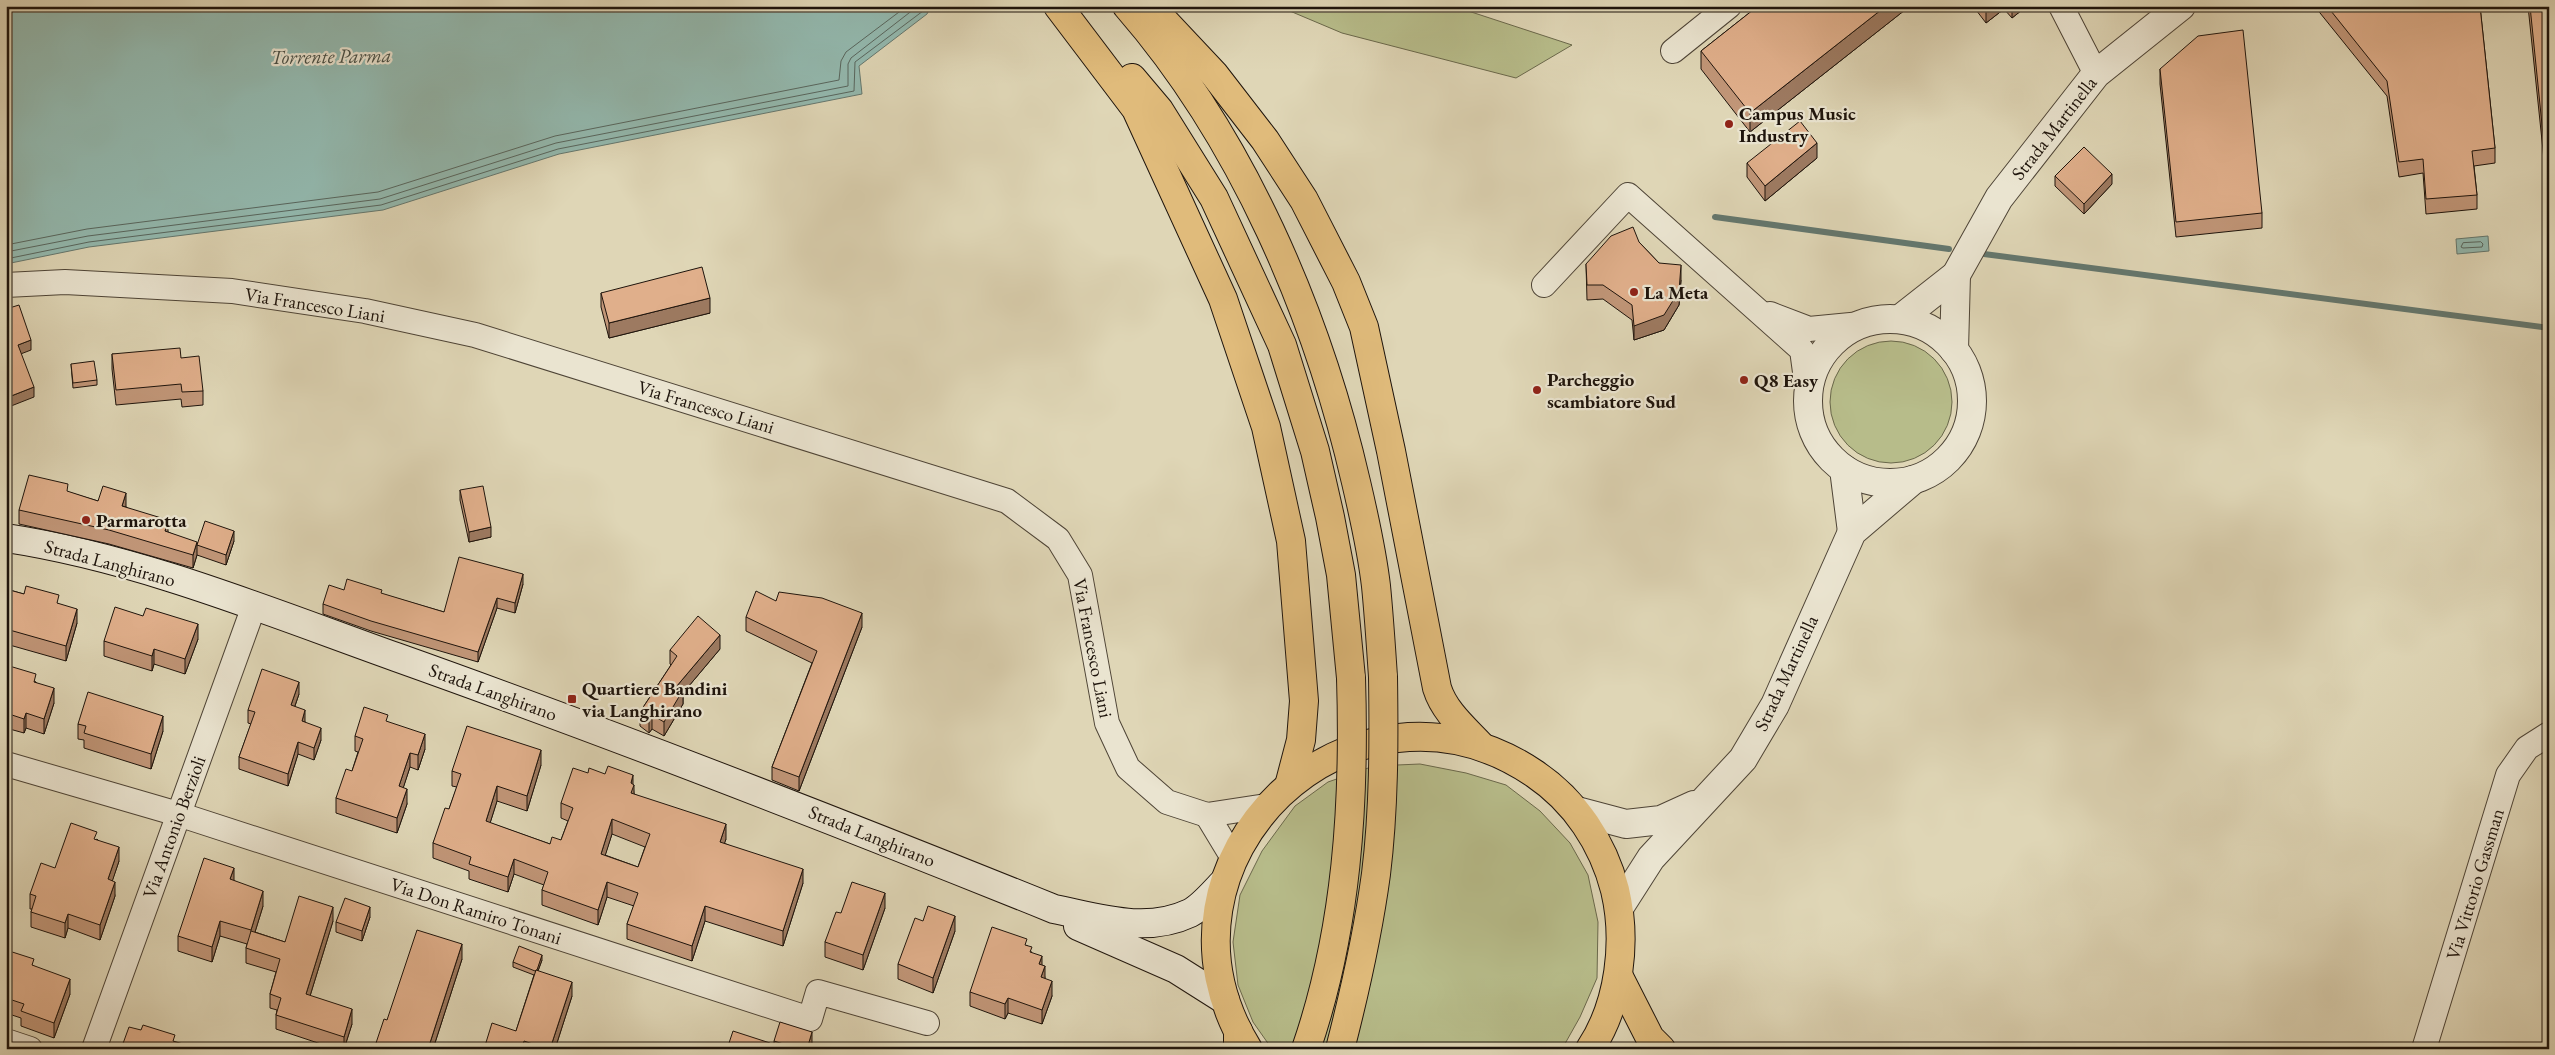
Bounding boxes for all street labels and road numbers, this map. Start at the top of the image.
street label: Strada Martinella [2006,71,2103,185]
street label: Via Francesco Liani [243,282,387,328]
street label: Via Francesco Liani [635,374,778,440]
street label: Strada Langhirano [42,534,178,592]
street label: Via Francesco Liani [1067,576,1119,720]
street label: Strada Martinella [1748,611,1824,735]
street label: Strada Langhirano [426,657,560,727]
street label: Via Antonio Berzioli [137,752,212,902]
street label: Strada Langhirano [805,799,939,873]
street label: Via Vittorio Gassman [2440,805,2510,963]
street label: Via Don Ramiro Tonani [387,872,565,951]

